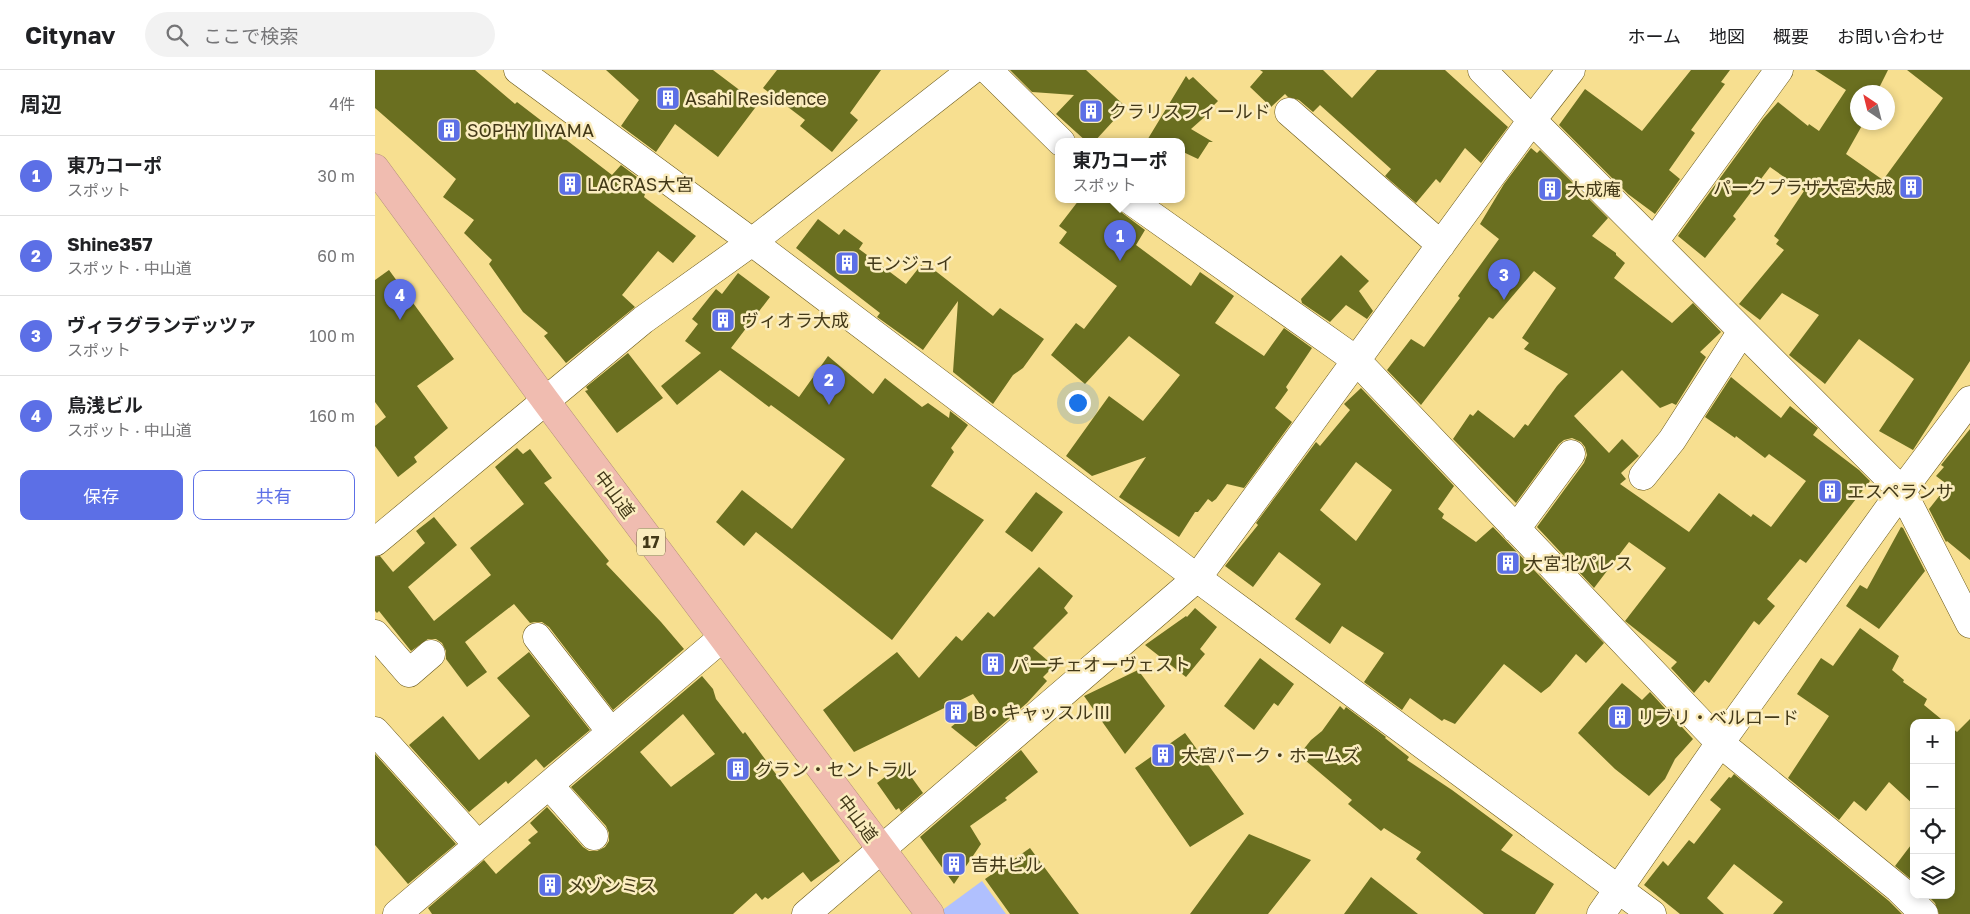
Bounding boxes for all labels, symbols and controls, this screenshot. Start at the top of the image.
search box [145,12,495,57]
text: Citynav [25,20,115,49]
icon: search [163,21,191,49]
text: ここで検索 [203,24,298,47]
text: ホーム [1628,25,1681,47]
text: 地図 [1709,25,1745,47]
text: 概要 [1773,25,1809,47]
text: お問い合わせ [1837,25,1945,47]
building icon: Asahi Residence [655,85,681,111]
north arrow [1850,85,1895,130]
place label: Asahi Residence [685,87,827,109]
text: 周辺 [20,91,62,117]
text: 4件 [329,94,355,114]
building icon: クラリスフィールド [1078,98,1104,124]
place label: クラリスフィールド [1109,100,1271,122]
building icon: SOPHY IIYAMA [436,117,462,143]
place label: SOPHY IIYAMA [467,119,594,141]
popup [1055,138,1185,203]
text: 東乃コーポ [1072,148,1168,171]
text: 東乃コーポ [67,153,162,176]
text: 1 [32,166,40,186]
text: 30 m [318,166,355,186]
building icon: LACRAS大宮 [557,171,583,197]
place label: LACRAS大宮 [587,173,693,195]
building icon: パークプラザ大宮大成 [1898,174,1924,200]
text: スポット [1072,175,1137,195]
building icon: 大成庵 [1537,176,1563,202]
place label: パークプラザ大宮大成 [1713,176,1893,198]
place label: 大成庵 [1567,178,1621,200]
text: スポット [67,180,131,200]
pin: 1 [1104,220,1136,261]
text: Shine357 [67,232,153,255]
text: 2 [31,246,41,266]
text: 60 m [317,246,355,266]
building icon: モンジュイ [834,250,860,276]
place label: モンジュイ [865,252,954,274]
text: スポット · 中山道 [67,258,192,278]
pin: 3 [1488,259,1520,300]
pin: 4 [384,279,416,320]
building icon: ヴィオラ大成 [710,307,736,333]
place label: ヴィオラ大成 [741,309,849,331]
text: ヴィラグランデッツァ [67,313,257,336]
text: 3 [31,326,41,346]
text: 100 m [309,326,355,346]
text: スポット [67,340,131,360]
pin: 2 [813,364,845,405]
your location [1065,390,1091,416]
text: 鳥浅ビル [67,393,143,416]
text: 4 [31,406,41,426]
text: 160 m [309,406,355,426]
text: スポット · 中山道 [67,420,192,440]
street label: 中山道 [590,466,640,522]
button: 保存 [20,470,183,520]
button: 共有 [193,470,355,520]
building icon: エスペランサ [1817,478,1843,504]
place label: エスペランサ [1847,480,1954,502]
road number: 17 [637,528,665,556]
building icon: 大宮北パレス [1495,550,1521,576]
place label: 大宮北パレス [1525,552,1633,574]
building icon: パーチェオーヴェスト [980,651,1006,677]
place label: パーチェオーヴェスト [1011,653,1191,675]
building icon: B・キャッスルⅢ [943,699,969,725]
place label: B・キャッスルⅢ [973,701,1111,723]
building icon: リブリ・ベルロード [1607,704,1633,730]
place label: リブリ・ベルロード [1637,706,1799,728]
map controls [1910,719,1955,899]
button: + [1910,719,1955,764]
building icon: 大宮パーク・ホームズ [1150,742,1176,768]
place label: 大宮パーク・ホームズ [1181,744,1360,766]
building icon: グラン・セントラル [725,756,751,782]
place label: グラン・セントラル [755,758,917,780]
button: − [1910,764,1955,809]
street label: 中山道 [833,790,883,846]
button: locate [1910,809,1955,854]
building icon: 吉井ビル [941,851,967,877]
place label: 吉井ビル [971,853,1043,875]
button: layers [1910,854,1955,899]
building icon: メゾンミス [537,872,563,898]
place label: メゾンミス [567,874,657,896]

